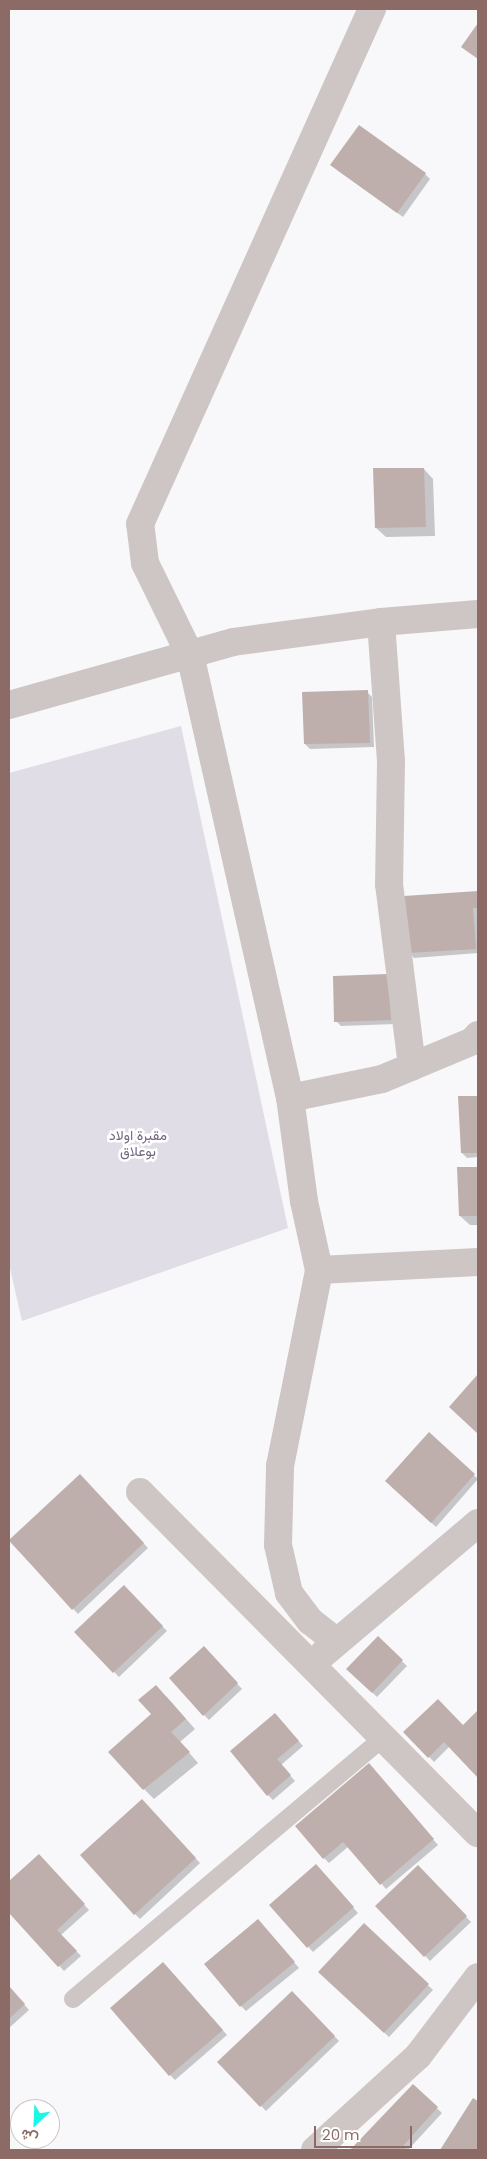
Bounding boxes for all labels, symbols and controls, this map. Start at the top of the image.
park label: مقبرة اولاد بوعلاق [109,1127,167,1160]
north arrow [10,2099,60,2149]
scale bar [317,2116,414,2148]
text: ش [17,2124,41,2149]
text: 20 m [322,2124,360,2145]

